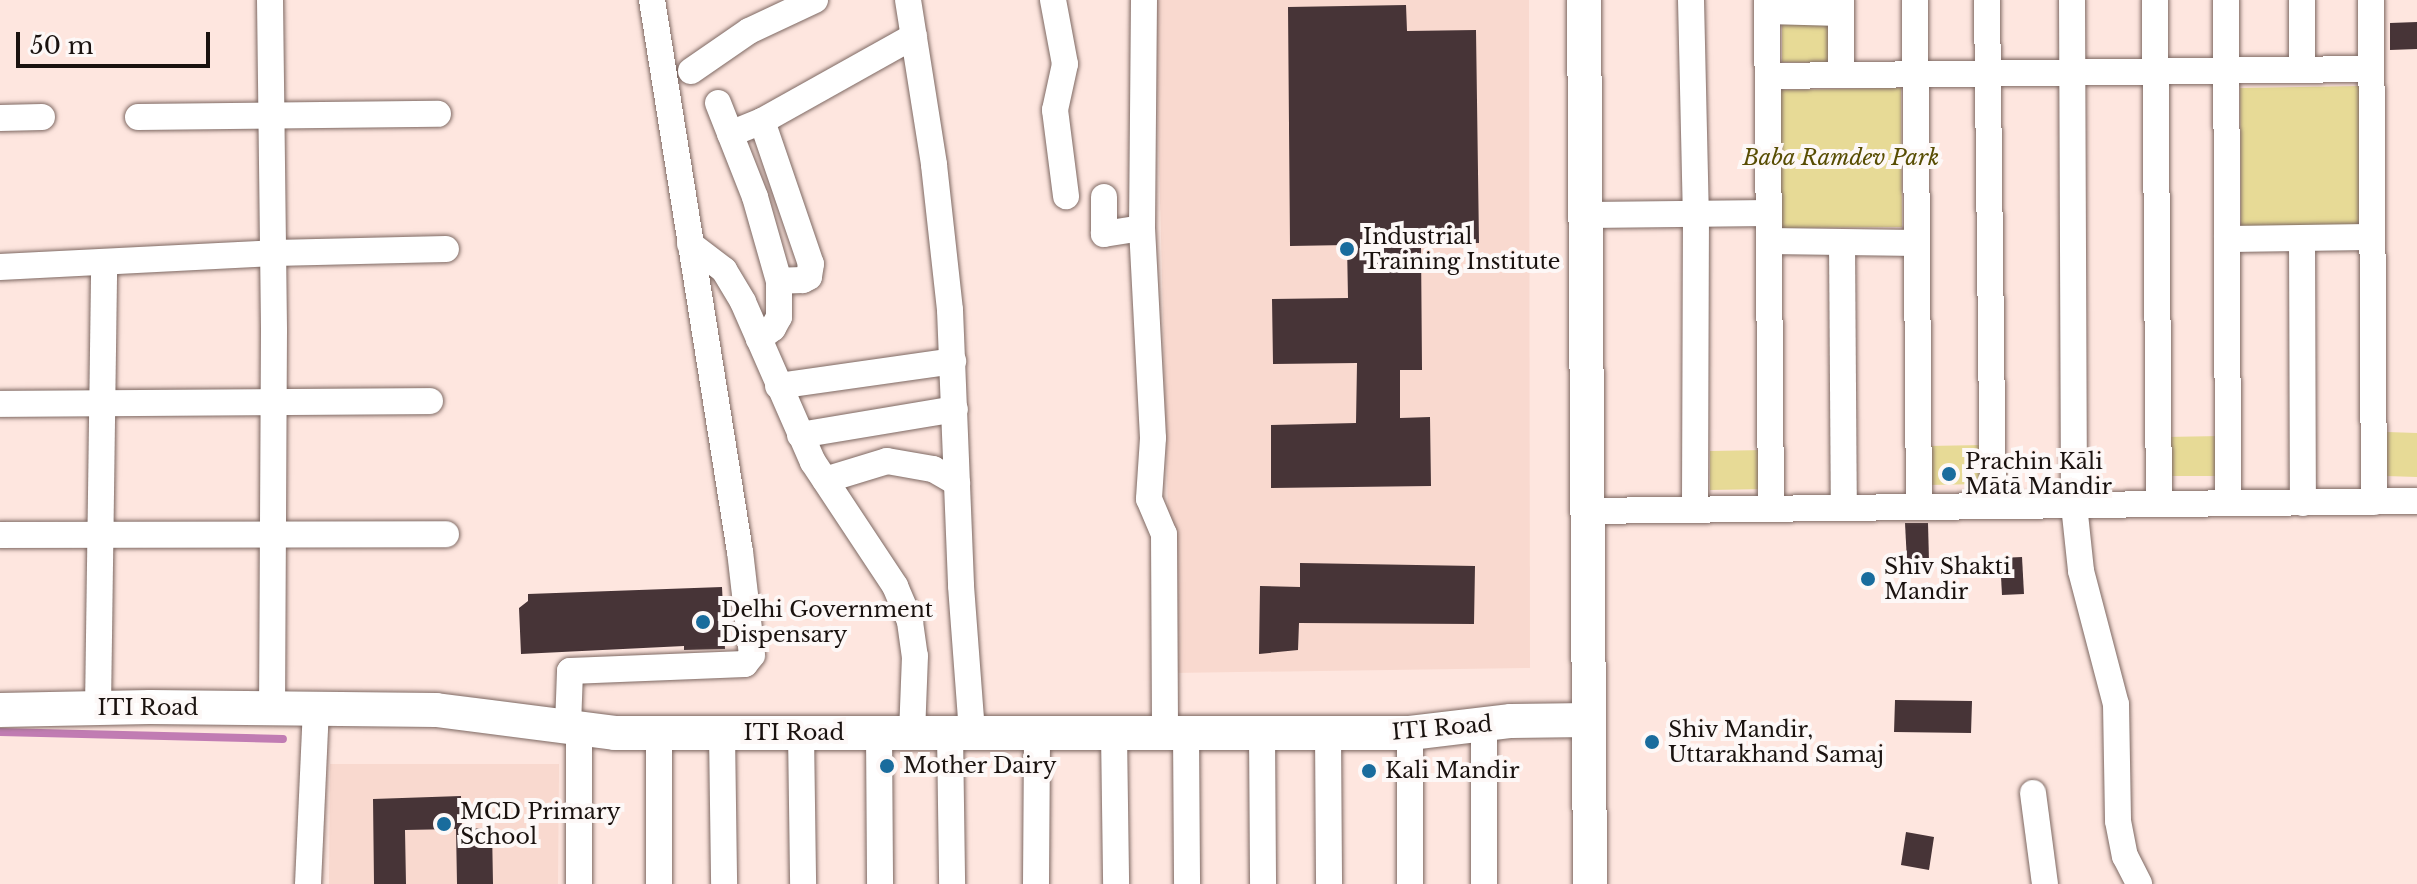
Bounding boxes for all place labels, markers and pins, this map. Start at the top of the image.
place label: Industrial Training Institute [1363,223,1561,274]
marker: Industrial Training Institute [1338,240,1356,258]
place label: Prachin Kāli Mātā Mandir [1965,448,2112,500]
marker: Prachin Kāli Mātā Mandir [1940,465,1958,483]
place label: Shiv Shakti Mandir [1884,553,2011,604]
marker: Shiv Shakti Mandir [1859,570,1877,588]
place label: Delhi Government Dispensary [721,596,933,648]
marker: Delhi Government Dispensary [692,611,714,633]
place label: Shiv Mandir, Uttarakhand Samaj [1668,716,1884,768]
marker: Shiv Mandir, Uttarakhand Samaj [1643,733,1661,751]
place label: Mother Dairy [903,753,1057,779]
marker: Mother Dairy [878,757,896,775]
place label: Kali Mandir [1385,758,1519,784]
marker: Kali Mandir [1360,762,1378,780]
place label: MCD Primary School [460,798,621,850]
marker: MCD Primary School [435,815,453,833]

